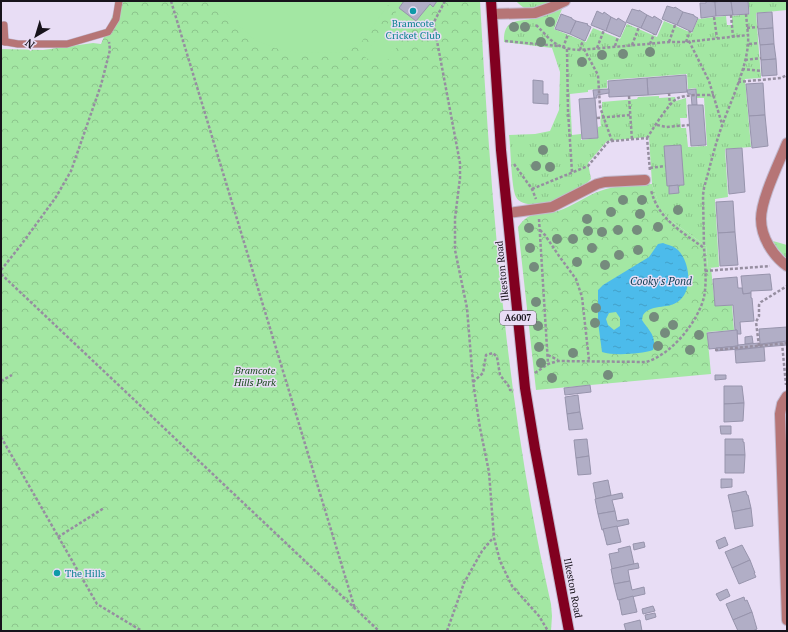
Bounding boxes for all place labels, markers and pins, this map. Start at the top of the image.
marker: Bramcote Cricket Club [408,6,418,16]
place label: Bramcote Cricket Club [386,17,441,42]
place label: The Hills [65,567,105,580]
marker: The Hills [52,568,62,578]

